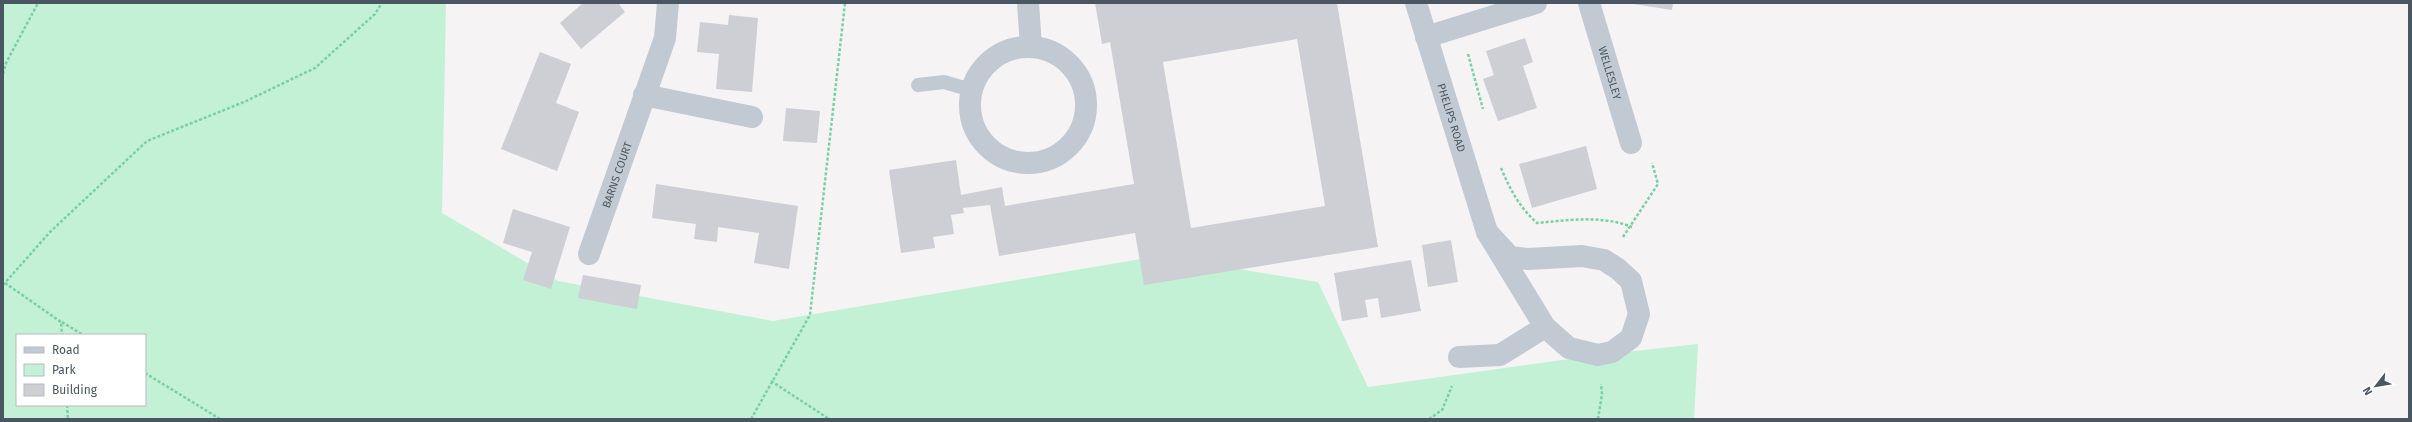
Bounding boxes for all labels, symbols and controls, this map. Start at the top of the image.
street label: WELLESLEY [1596,45,1624,101]
street label: PHELIPS ROAD [1435,82,1468,153]
street label: BARNS COURT [599,140,635,209]
legend [16,334,146,406]
text: Road [52,343,80,357]
text: Park [52,363,76,377]
north arrow [2356,366,2396,406]
text: Building [52,383,98,397]
text: N [2360,384,2375,397]

